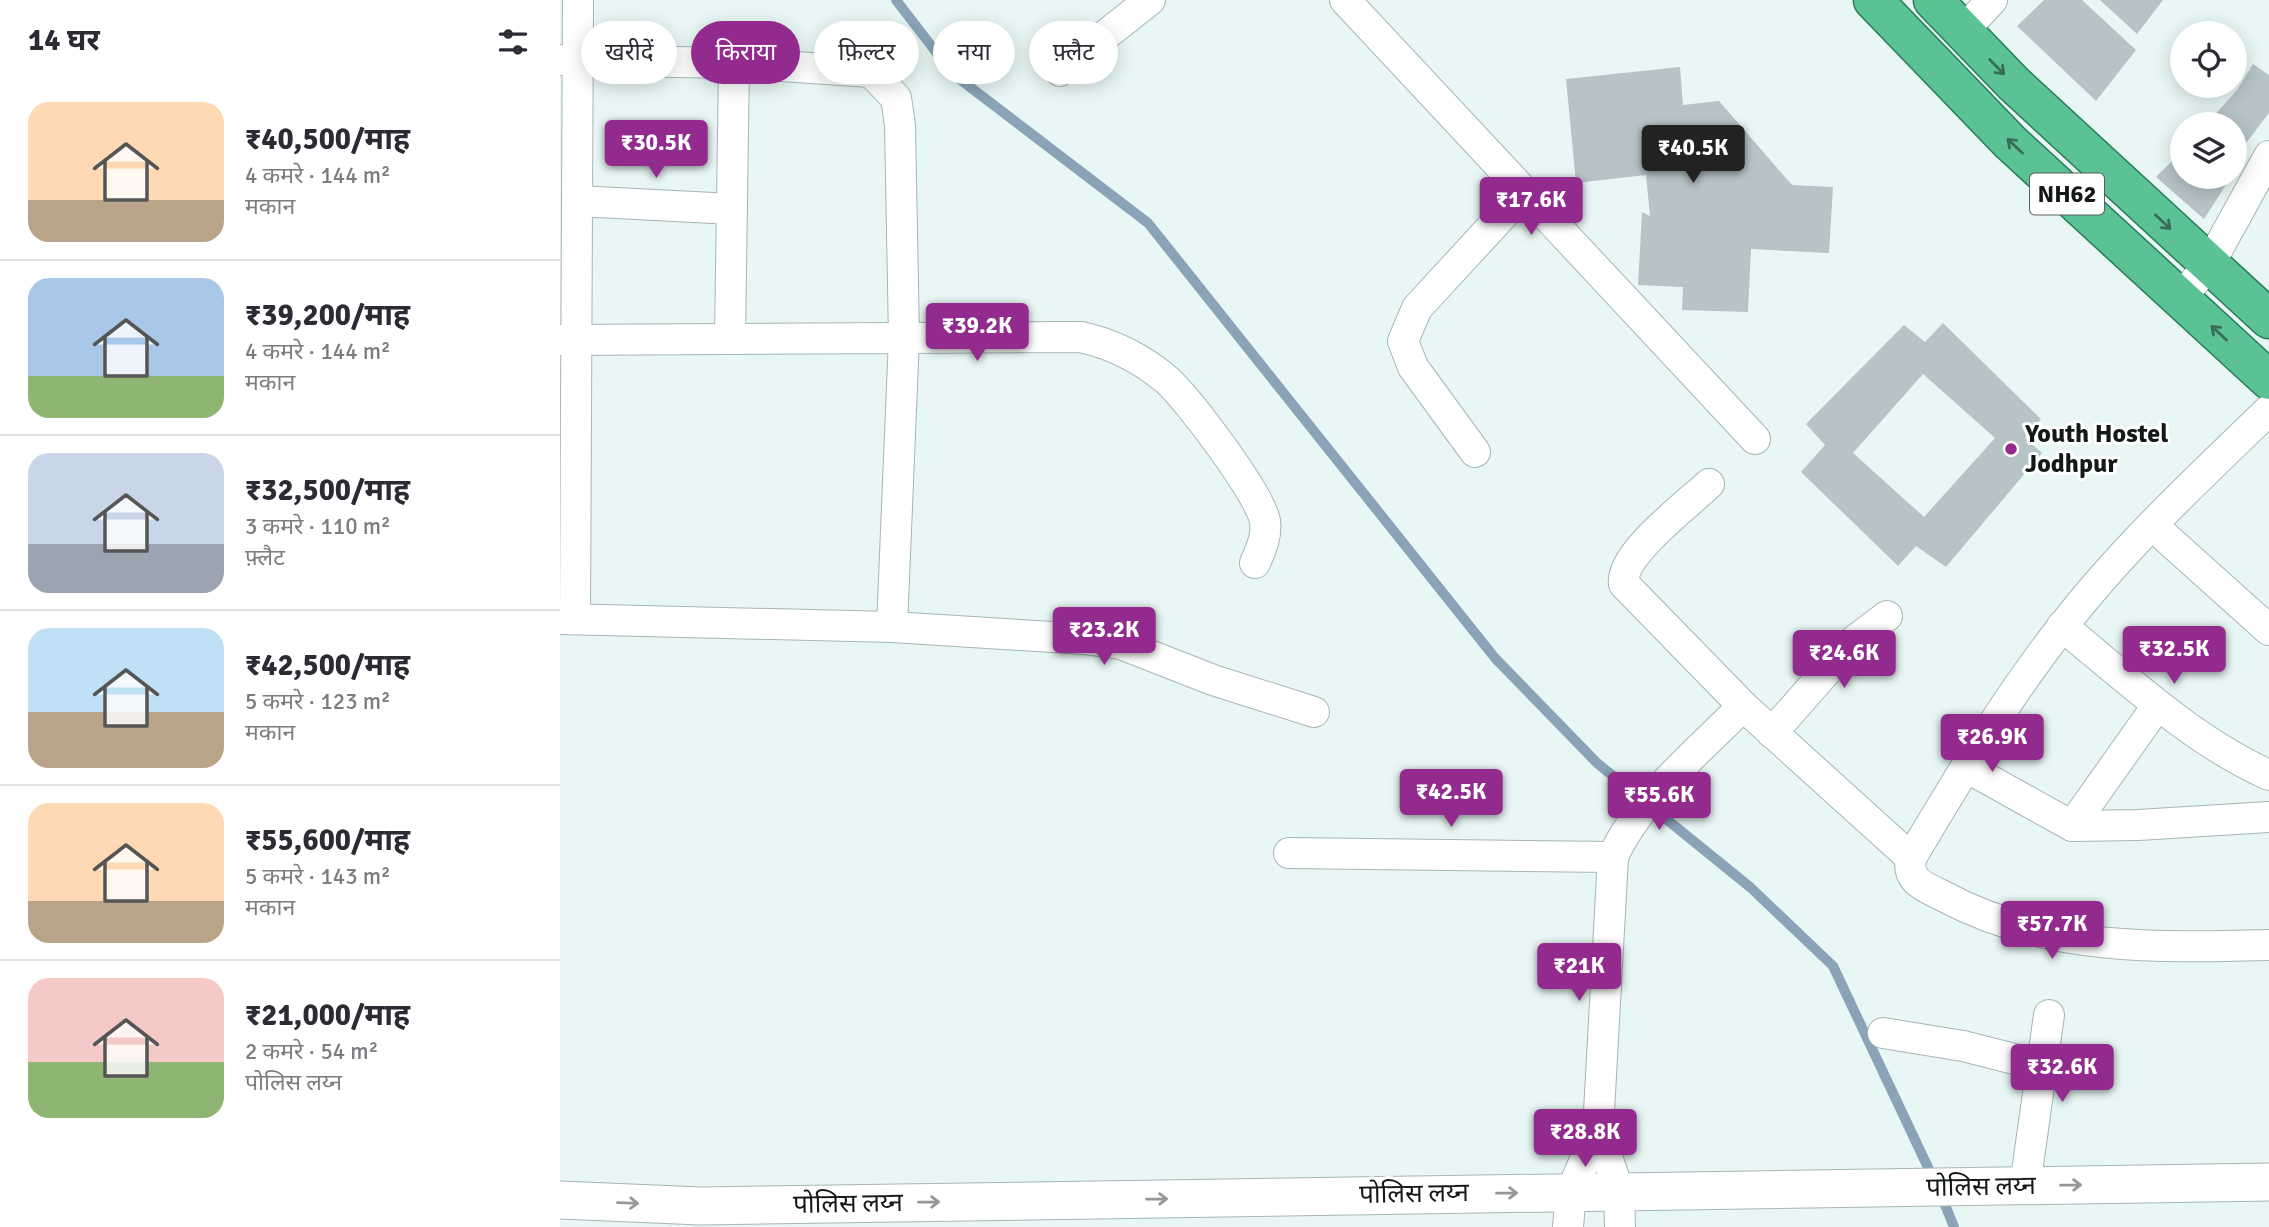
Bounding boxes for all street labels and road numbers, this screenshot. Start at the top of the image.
road number: NH62 [2030,174,2104,214]
street label: पोलिस लय्न [1926,1170,2037,1204]
street label: पोलिस लय्न [1359,1177,1470,1211]
street label: पोलिस लय्न [793,1187,904,1221]

